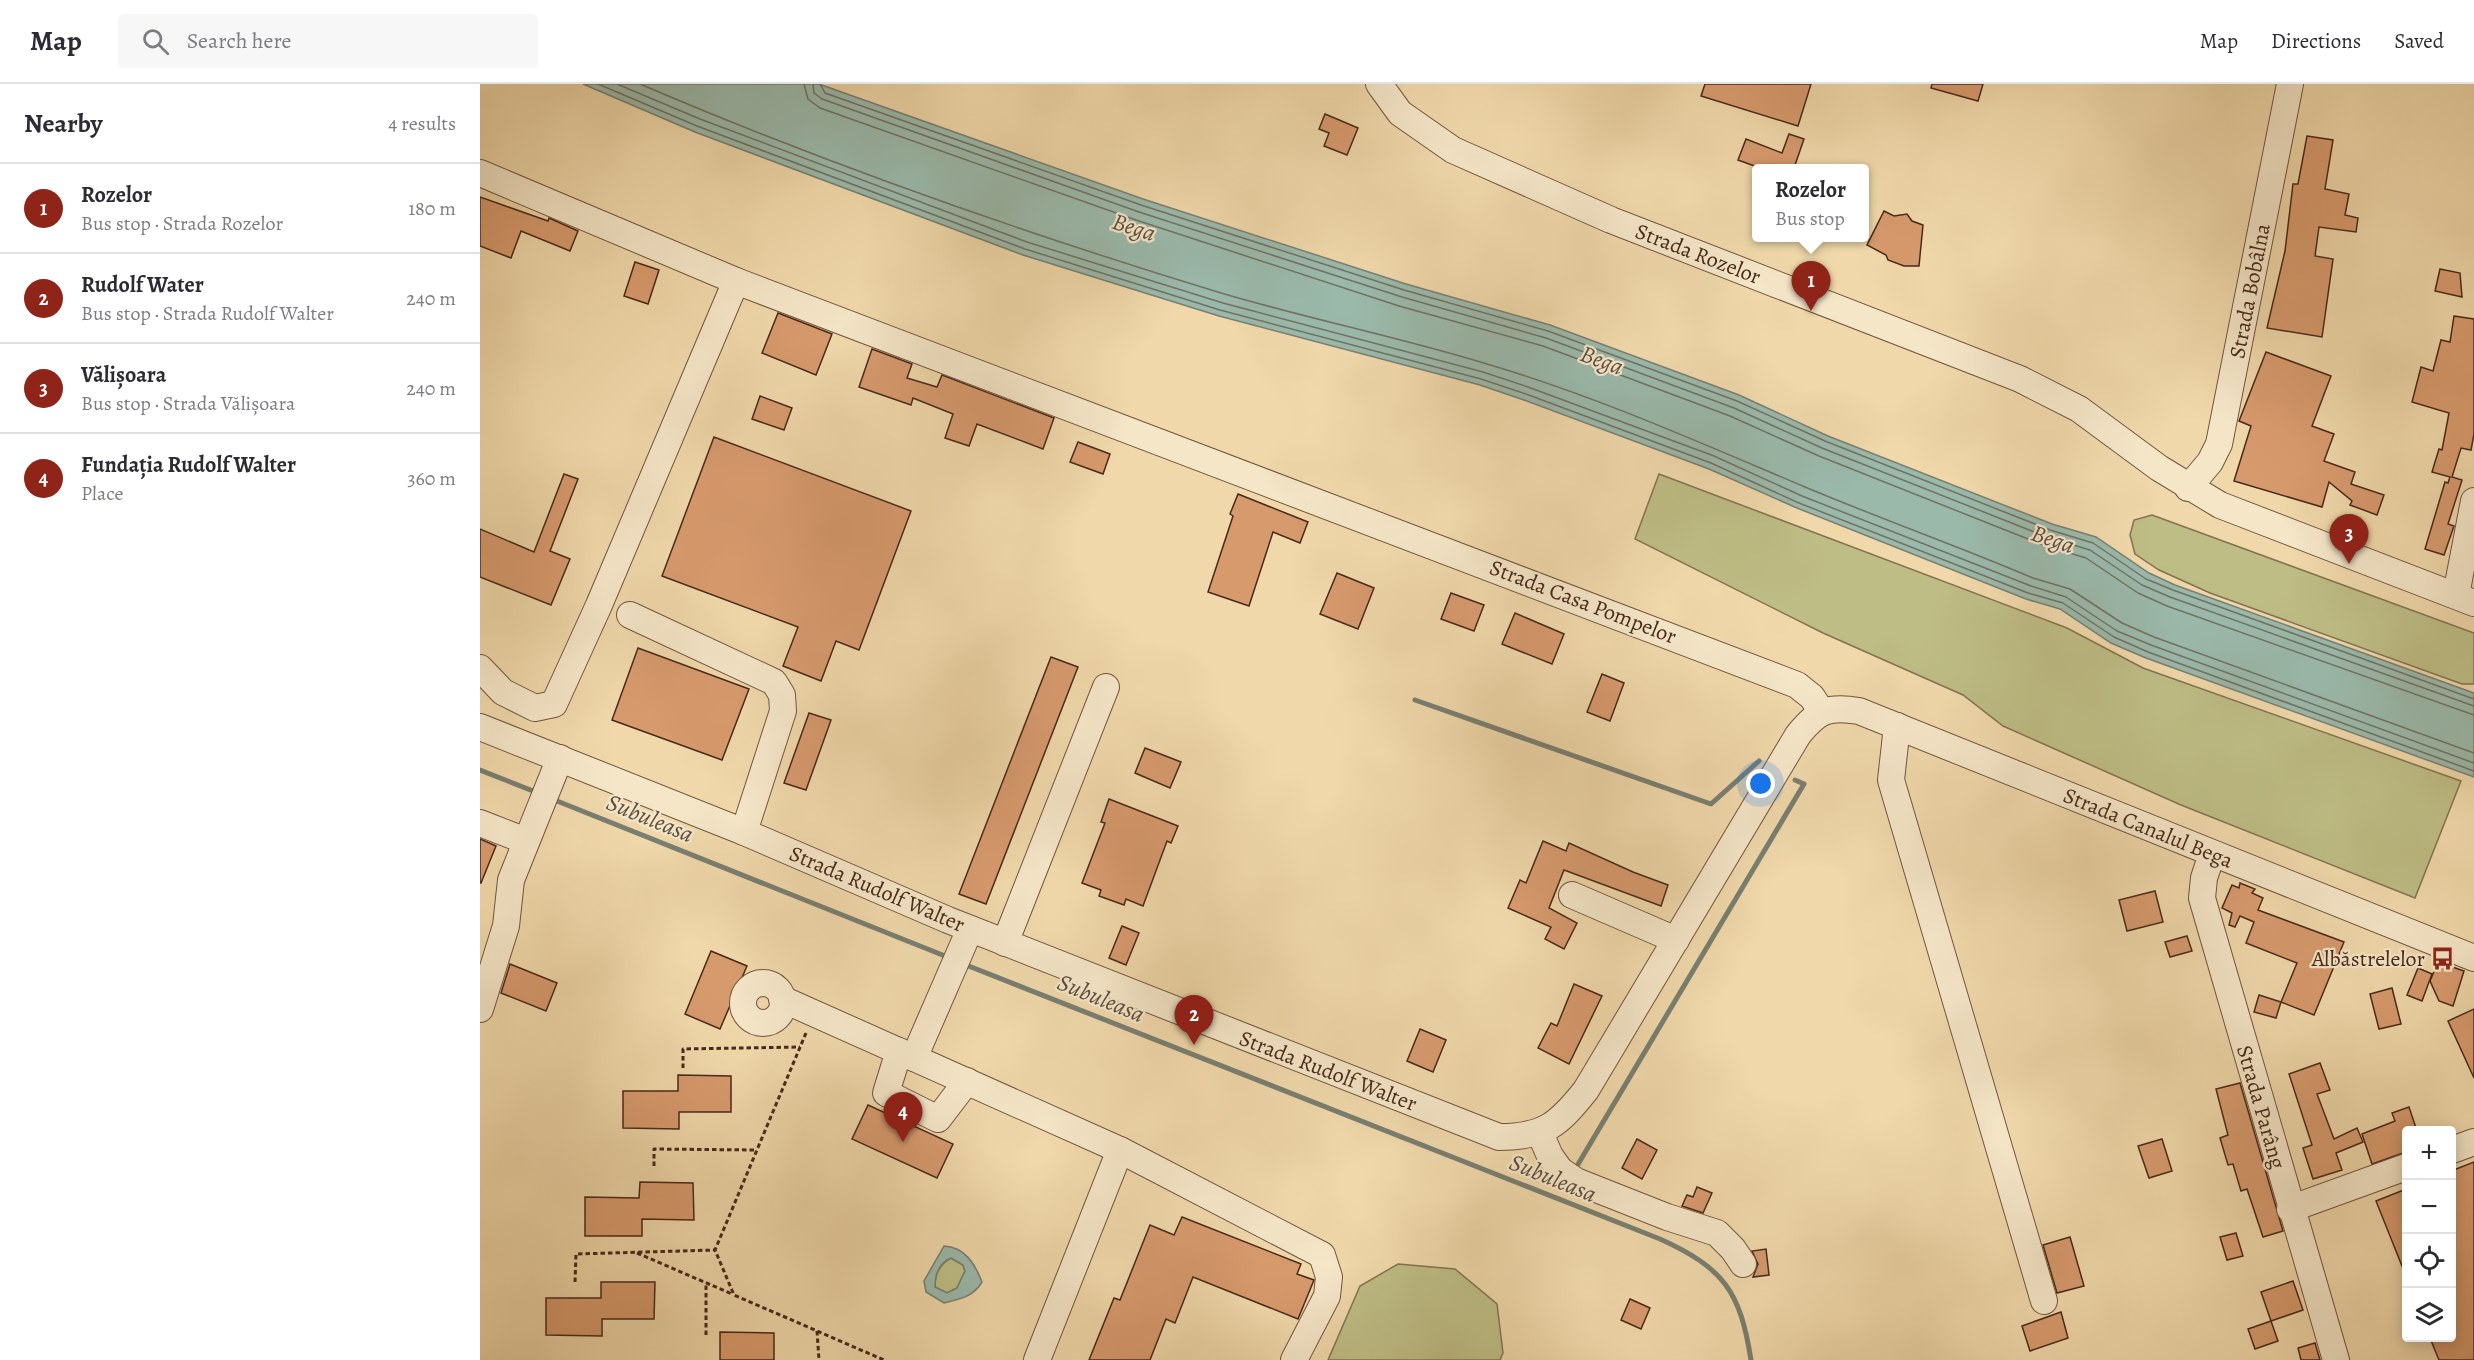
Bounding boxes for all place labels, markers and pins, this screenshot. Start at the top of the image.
pin: 1 [1792,262,1830,311]
pin: 3 [2330,514,2368,564]
place label: Albăstrelelor [2311,944,2425,974]
bus stop icon: Albăstrelelor [2430,946,2456,972]
pin: 2 [1174,996,1214,1045]
pin: 4 [884,1092,922,1142]

